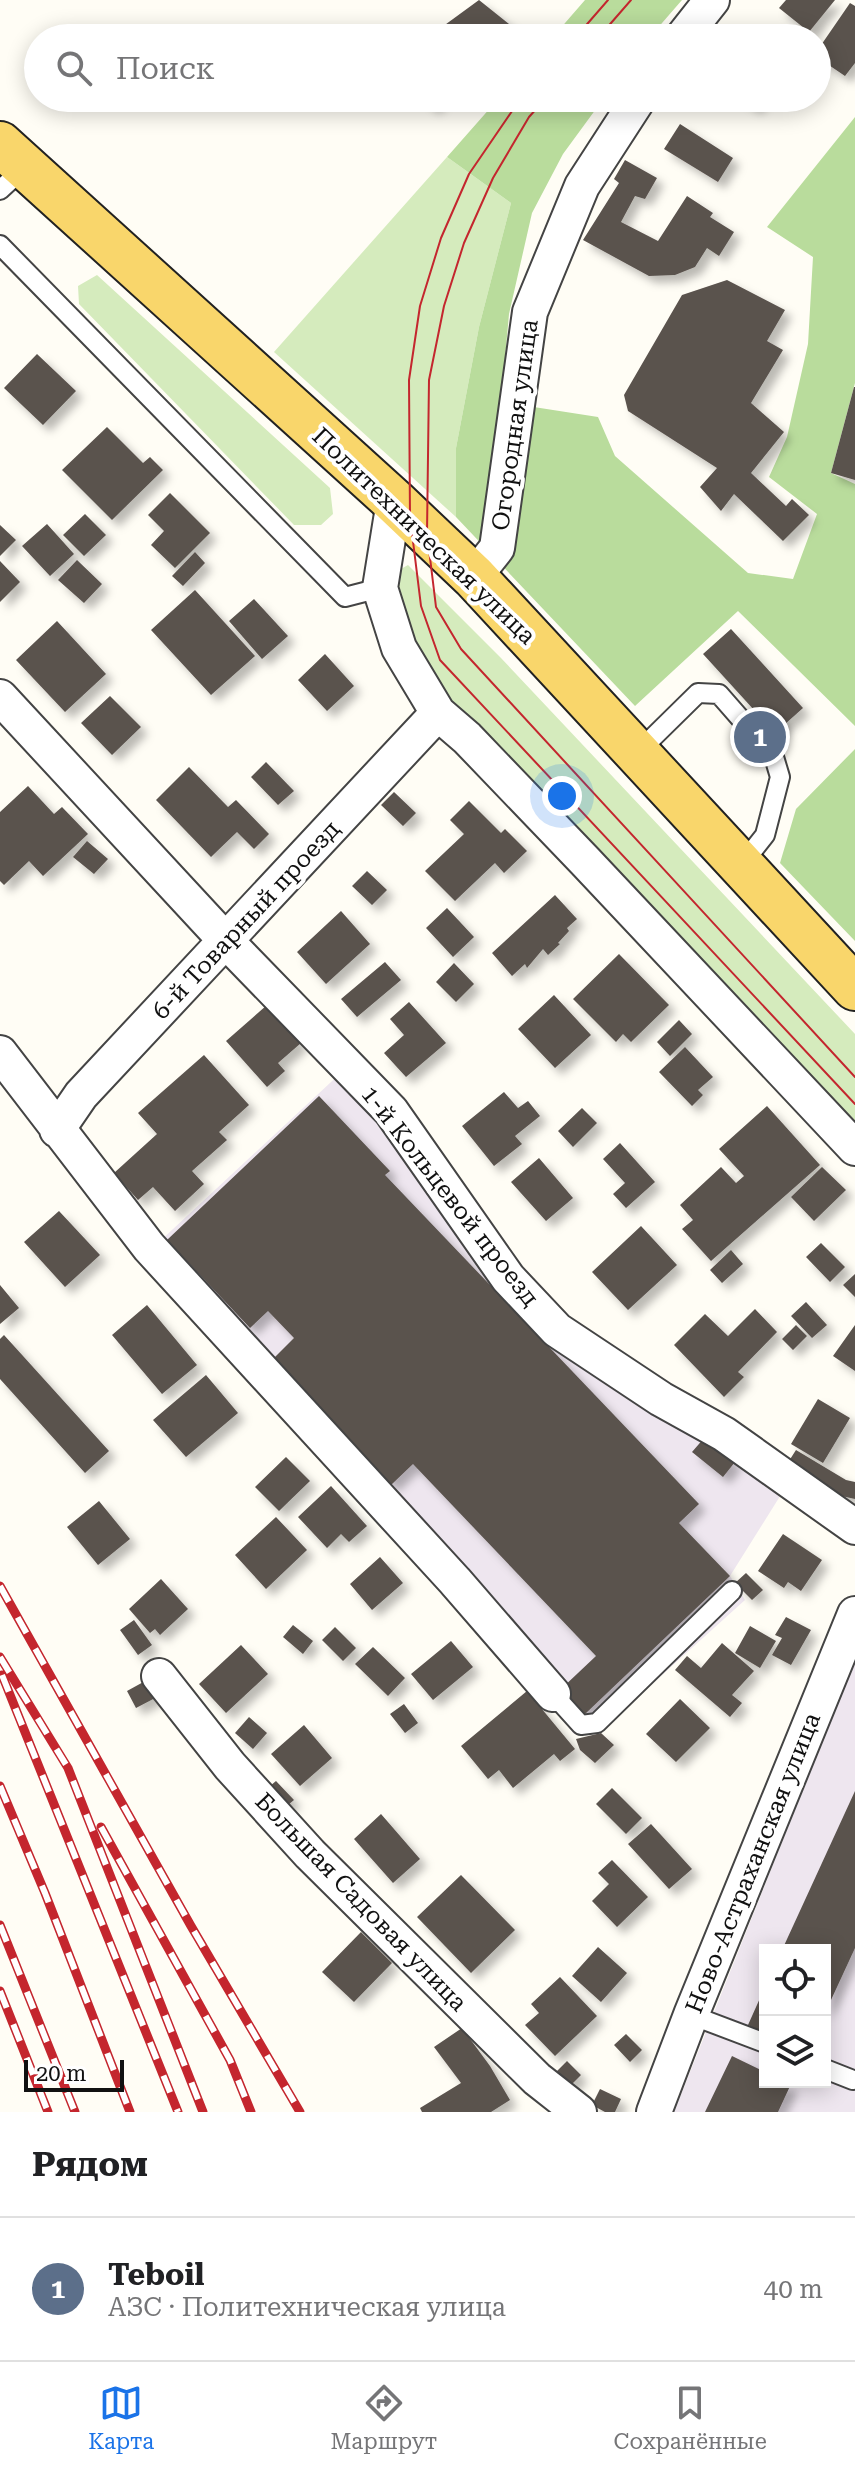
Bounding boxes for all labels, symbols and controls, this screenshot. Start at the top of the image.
search box [24,24,831,112]
icon: search [52,46,96,90]
text: Поиск [116,51,215,86]
street label: Огородная улица [486,318,544,532]
street label: Политехническая улица [307,422,541,650]
pin: 1 [734,707,786,767]
your location [542,776,582,816]
street label: 6-й Товарный проезд [147,815,345,1025]
street label: 1-й Кольцевой проезд [355,1080,545,1312]
street label: Ново-Астраханская улица [680,1709,826,2017]
street label: Большая Садовая улица [249,1787,473,2017]
map controls [759,1944,831,2088]
button: locate [759,1944,831,2016]
button: layers [759,2016,831,2088]
scale bar [24,2056,124,2092]
text: 20 m [36,2061,86,2086]
text: Рядом [32,2144,148,2184]
text: Teboil [108,2257,204,2292]
text: 1 [51,2274,65,2304]
text: 40 m [764,2274,823,2304]
text: АЗС · Политехническая улица [108,2292,506,2322]
tab: Карта [88,2381,154,2454]
tab: Маршрут [331,2381,437,2454]
tab: Сохранённые [614,2381,767,2454]

